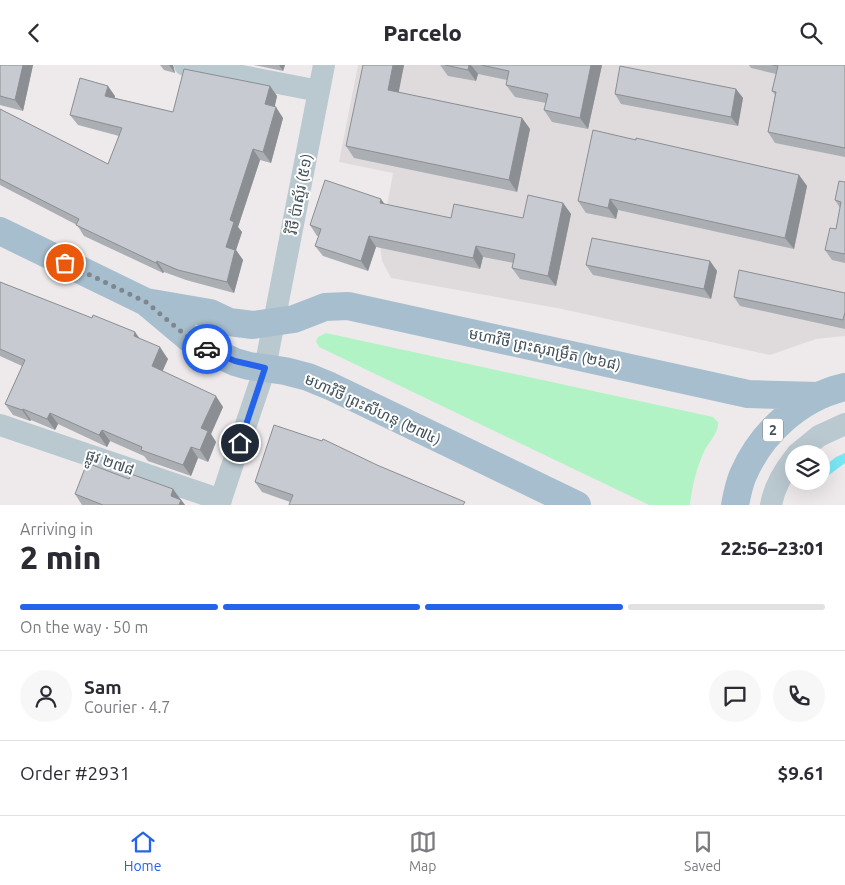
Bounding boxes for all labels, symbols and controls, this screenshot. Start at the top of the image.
icon: back [20,19,48,47]
icon: search [797,19,825,47]
text: Parcelo [383,20,462,45]
street label: វិថី ប៉ាស្ទ័រ (៥១) [282,152,317,236]
pin [44,242,86,284]
icon: bag [51,249,79,277]
courier [182,324,232,374]
street label: មហាវិថី ព្រះសុរាម្រឹត (២៦៨) [467,324,623,375]
icon: car [193,335,221,363]
street label: មហាវិថី ព្រះសីហនុ (២៧៤) [302,369,444,449]
road number: 2 [763,419,783,441]
pin [219,422,261,464]
icon: home [226,429,254,457]
map controls [785,445,830,490]
button: layers [785,445,830,490]
street label: ផ្លូវ ២៧៨ [82,446,137,483]
text: Arriving in [20,520,93,538]
text: 22:56–23:01 [720,537,825,559]
text: 2 min [20,539,101,575]
text: On the way · 50 m [20,618,148,636]
button: person [20,670,72,722]
button: chat [709,670,761,722]
button: phone [773,670,825,722]
text: Sam [84,676,122,698]
text: Courier · 4.7 [84,698,170,716]
text: Order #2931 [20,762,130,784]
text: $9.61 [777,762,825,784]
tab: Home [124,828,161,874]
tab: Map [409,828,437,874]
tab: Saved [684,828,721,874]

